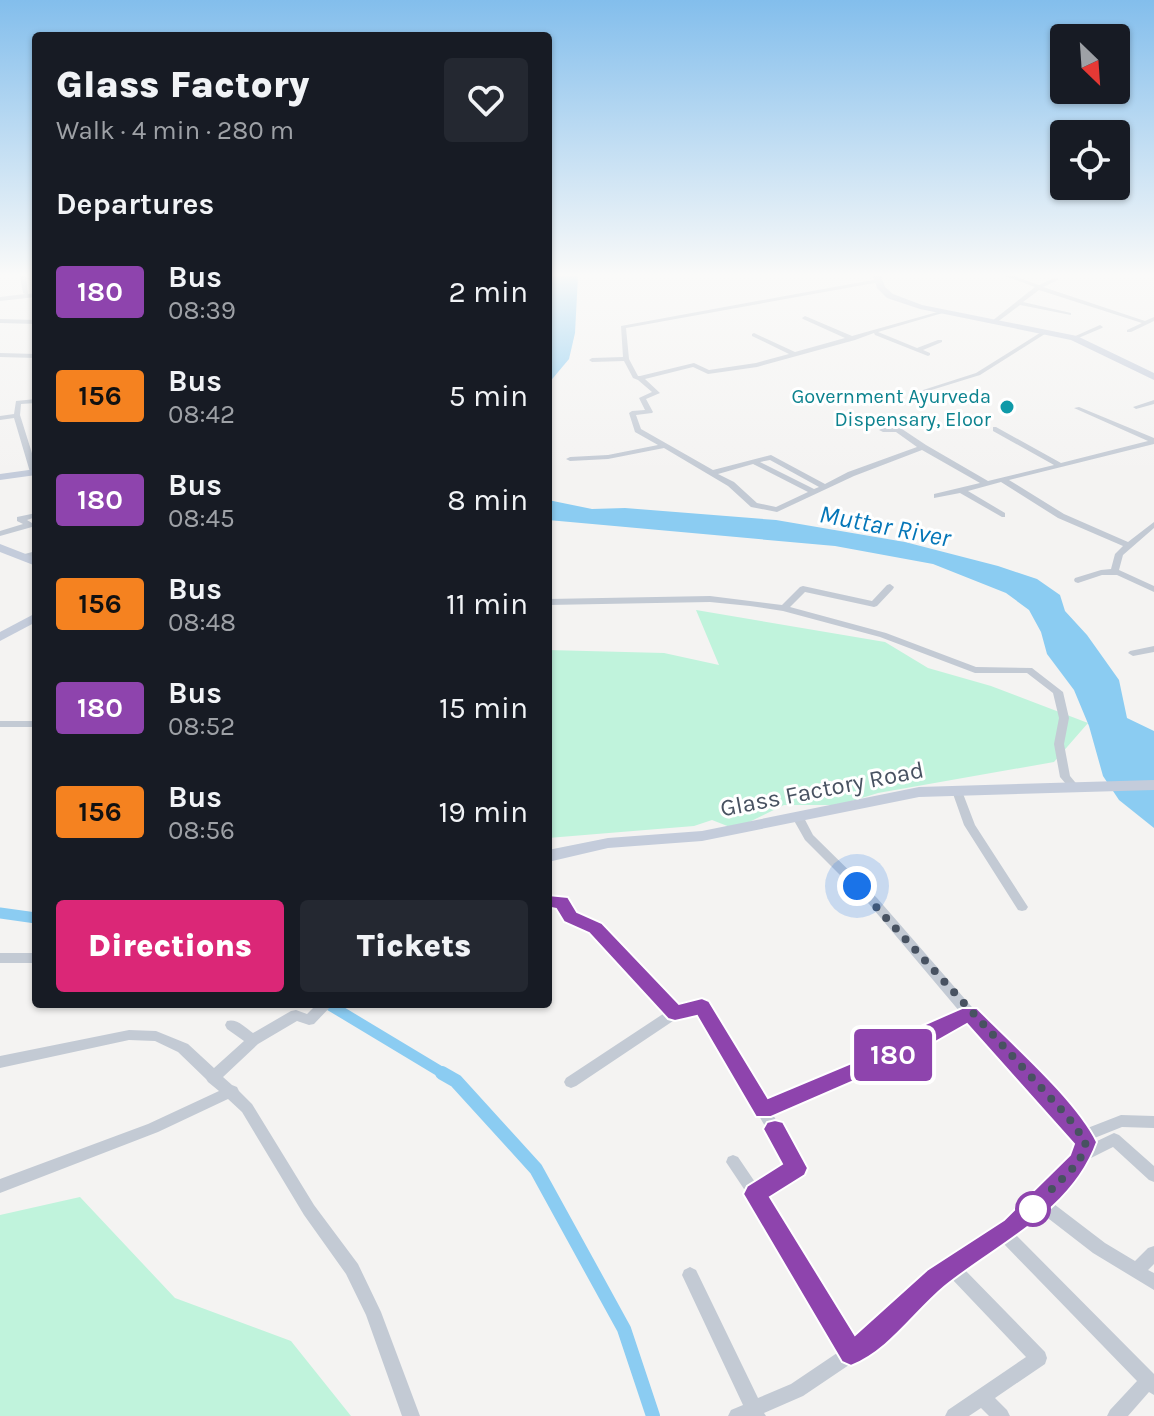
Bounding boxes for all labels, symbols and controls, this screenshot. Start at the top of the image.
north arrow [1050,24,1130,104]
map controls [1050,24,1130,200]
button: heart [444,58,528,142]
text: Glass Factory [56,62,309,107]
text: Walk · 4 min · 280 m [56,115,294,146]
button: locate [1050,120,1130,200]
text: Departures [56,186,214,222]
text: Bus [168,259,222,295]
text: 2 min [448,274,528,310]
text: 180 [77,275,123,308]
text: 08:39 [168,295,236,326]
text: Bus [168,363,222,399]
text: 5 min [449,378,528,414]
text: 156 [78,379,122,412]
place label: Government Ayurveda Dispensary, Eloor [791,385,992,431]
marker: Government Ayurveda Dispensary, Eloor [998,398,1016,416]
text: 08:42 [168,399,235,430]
text: Bus [168,467,222,503]
text: 8 min [447,482,528,518]
text: 180 [77,483,123,516]
water label: Muttar River [817,498,954,554]
text: 08:45 [168,503,235,534]
text: Bus [168,571,222,607]
text: 11 min [446,586,528,622]
text: 156 [78,587,122,620]
text: 08:48 [168,607,236,638]
text: Bus [168,675,222,711]
text: 15 min [439,690,528,726]
text: 180 [77,691,123,724]
text: 08:52 [168,711,235,742]
street label: Glass Factory Road [718,756,926,822]
text: Bus [168,779,222,815]
text: 19 min [438,794,528,830]
text: 156 [78,795,122,828]
text: 08:56 [168,815,235,846]
your location [837,866,877,906]
button: Directions [56,900,284,992]
button: Tickets [300,900,528,992]
line badge: 180 [847,1029,939,1081]
text: 180 [870,1038,916,1071]
unlabelled marker [1016,1192,1050,1226]

